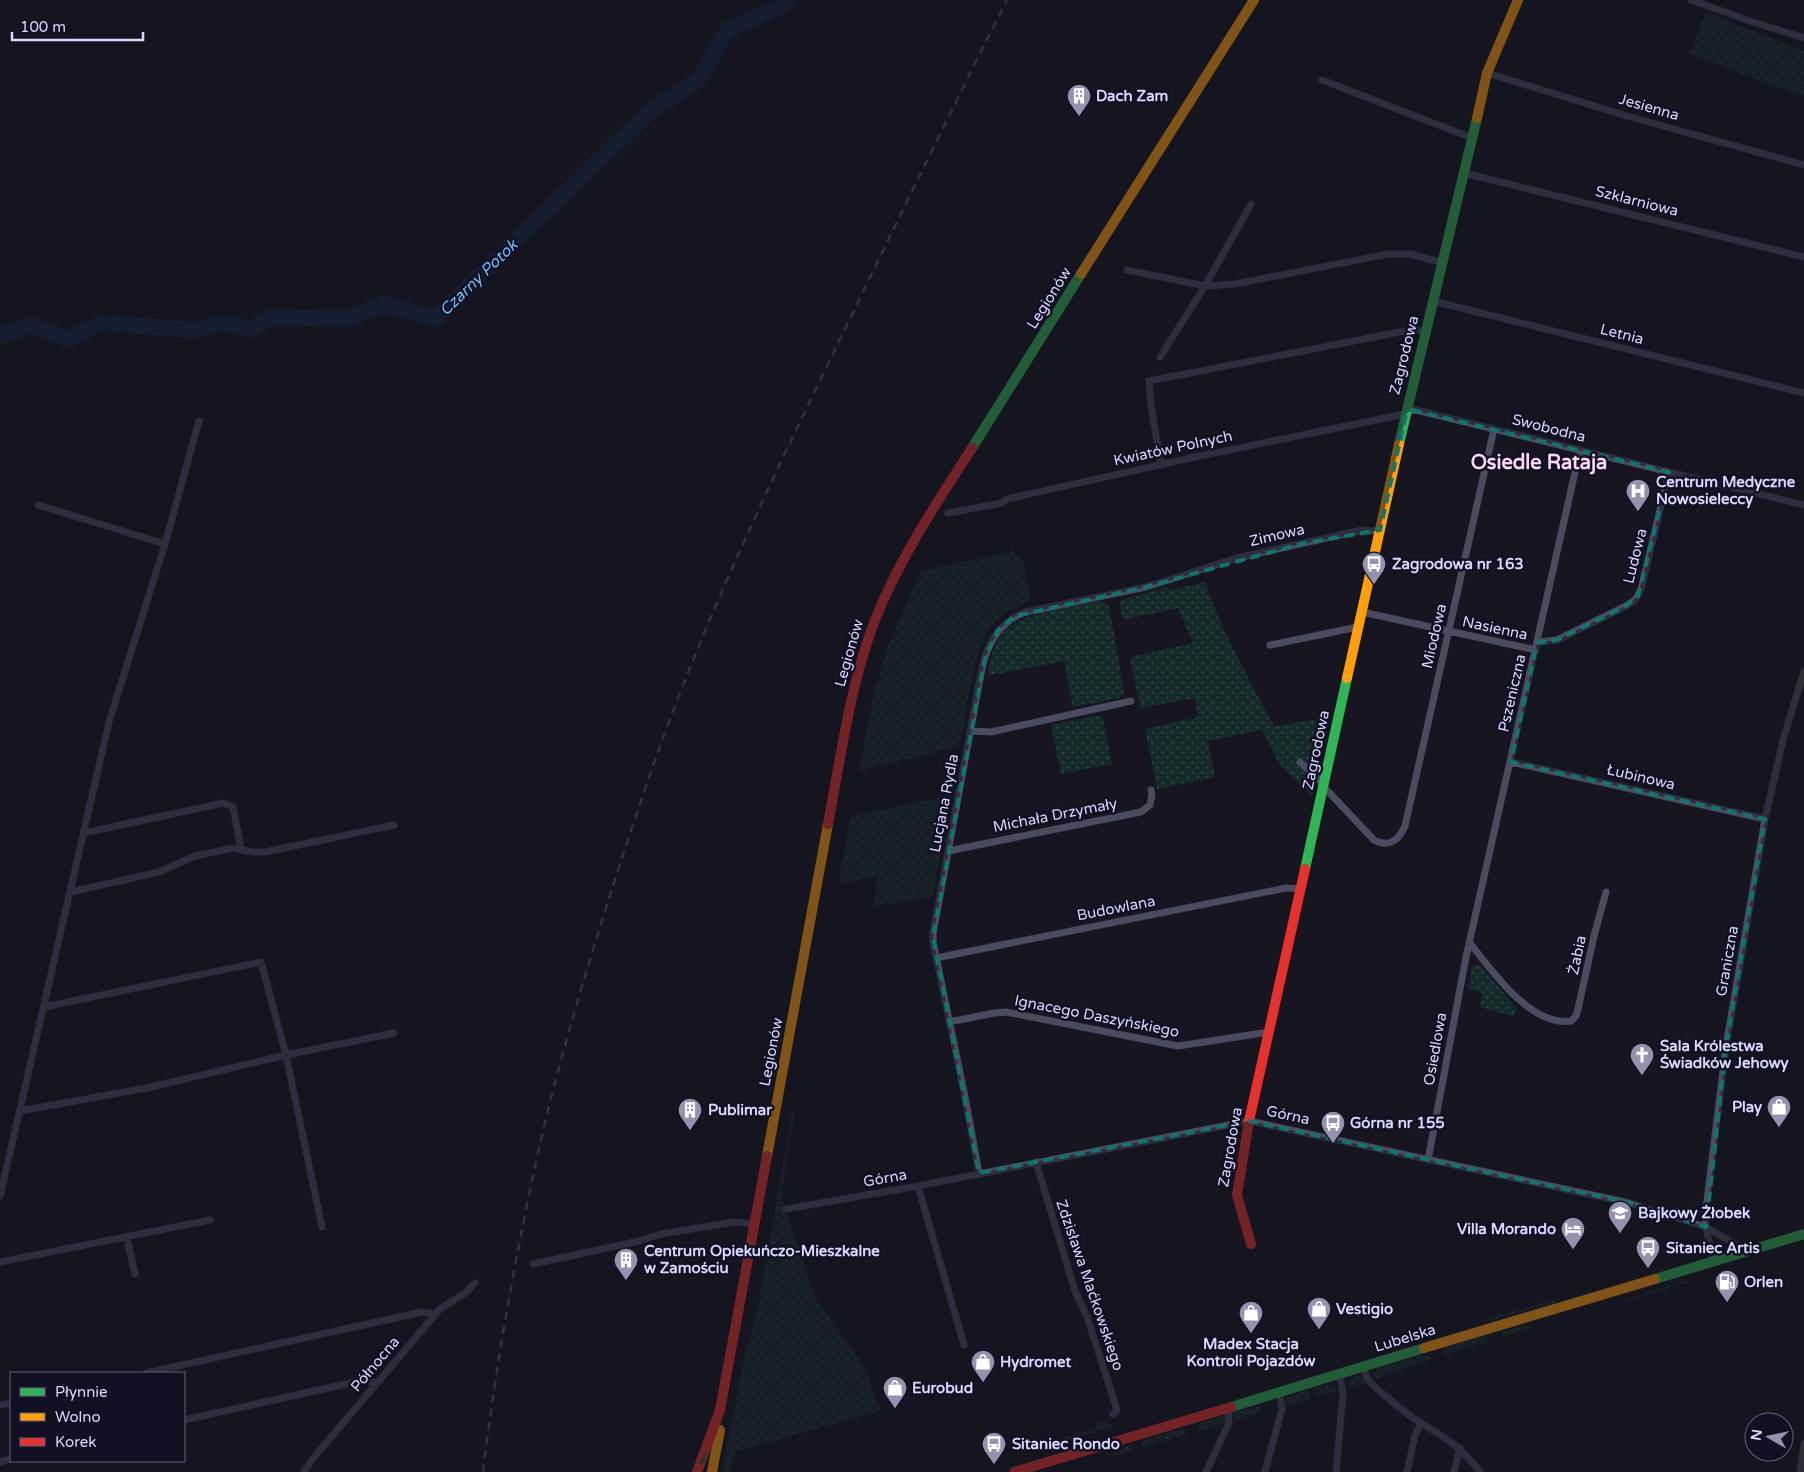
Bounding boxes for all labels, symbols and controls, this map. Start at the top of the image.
scale bar [12,10,144,42]
text: 100 m [20,18,66,36]
building icon: Dach Zam [1066,83,1092,117]
place label: Dach Zam [1096,87,1168,105]
street label: Jesienna [1617,90,1681,124]
street label: Szklarniowa [1594,182,1680,220]
water label: Czarny Potok [435,234,523,320]
street label: Legionów [1023,264,1075,332]
street label: Zagrodowa [1385,314,1423,396]
street label: Letnia [1598,320,1646,348]
street label: Swobodna [1510,410,1588,446]
street label: Kwiatów Polnych [1112,427,1234,469]
district label: Osiedle Rataja [1471,451,1607,475]
place label: Centrum Medyczne Nowosieleccy [1656,473,1796,509]
hospital icon: Centrum Medyczne Nowosieleccy [1625,478,1651,512]
street label: Zimowa [1248,520,1306,550]
street label: Ludowa [1619,526,1651,586]
bus stop icon: Zagrodowa nr 163 [1361,551,1387,585]
place label: Zagrodowa nr 163 [1392,555,1524,574]
street label: Miodowa [1418,602,1450,670]
street label: Nasienna [1461,612,1529,644]
street label: Legionów [831,617,867,689]
street label: Pszeniczna [1494,652,1530,734]
street label: Zagrodowa [1299,709,1333,791]
street label: Lucjana Rydla [926,752,962,854]
street label: Łubinowa [1605,760,1677,794]
street label: Michała Drzymały [991,794,1119,836]
street label: Budowlana [1075,892,1157,924]
street label: Graniczna [1712,924,1742,998]
street label: Żabia [1564,934,1590,976]
street label: Ignacego Daszyńskiego [1013,991,1181,1041]
street label: Osiedlowa [1420,1011,1450,1087]
street label: Legionów [756,1016,786,1088]
place label: Sala Królestwa Świadków Jehowy [1660,1037,1789,1073]
church icon: Sala Królestwa Świadków Jehowy [1629,1042,1655,1076]
shop icon: Play [1766,1094,1792,1128]
building icon: Publimar [677,1097,703,1131]
place label: Play [1732,1098,1762,1117]
place label: Publimar [708,1101,772,1119]
street label: Górna [1265,1102,1311,1128]
street label: Zagrodowa [1214,1106,1246,1188]
bus stop icon: Górna nr 155 [1320,1110,1346,1144]
place label: Górna nr 155 [1350,1114,1445,1132]
street label: Górna [862,1165,908,1191]
street label: Zdzisława Maćkowskiego [1052,1197,1128,1373]
school or university icon: Bajkowy Żłobek [1607,1200,1633,1234]
place label: Bajkowy Żłobek [1638,1204,1750,1223]
hotel icon: Villa Morando [1560,1216,1586,1250]
place label: Villa Morando [1457,1220,1556,1238]
bus stop icon: Sitaniec Artis [1635,1235,1661,1269]
place label: Sitaniec Artis [1666,1239,1760,1257]
place label: Centrum Opiekuńczo-Mieszkalne w Zamościu [644,1242,880,1277]
building icon: Centrum Opiekuńczo-Mieszkalne w Zamościu [613,1247,639,1281]
fuel station icon: Orlen [1714,1269,1740,1303]
place label: Orlen [1744,1273,1783,1291]
shop icon: Vestigio [1306,1296,1332,1330]
shop icon: Madex Stacja Kontroli Pojazdów [1238,1300,1264,1334]
place label: Vestigio [1336,1300,1393,1319]
street label: Lubelska [1372,1320,1438,1356]
street label: Północna [347,1333,403,1395]
place label: Madex Stacja Kontroli Pojazdów [1187,1335,1316,1371]
shop icon: Hydromet [970,1349,996,1383]
place label: Hydromet [1000,1353,1072,1372]
legend [10,1372,185,1462]
shop icon: Eurobud [882,1375,908,1409]
place label: Eurobud [912,1379,973,1397]
text: Płynnie [55,1383,108,1401]
text: Wolno [55,1408,101,1426]
north arrow [1744,1412,1794,1462]
text: N [1747,1428,1766,1442]
bus stop icon: Sitaniec Rondo [981,1431,1007,1465]
text: Korek [55,1433,96,1451]
place label: Sitaniec Rondo [1012,1435,1120,1453]
one-way arrow [700,1451,708,1466]

